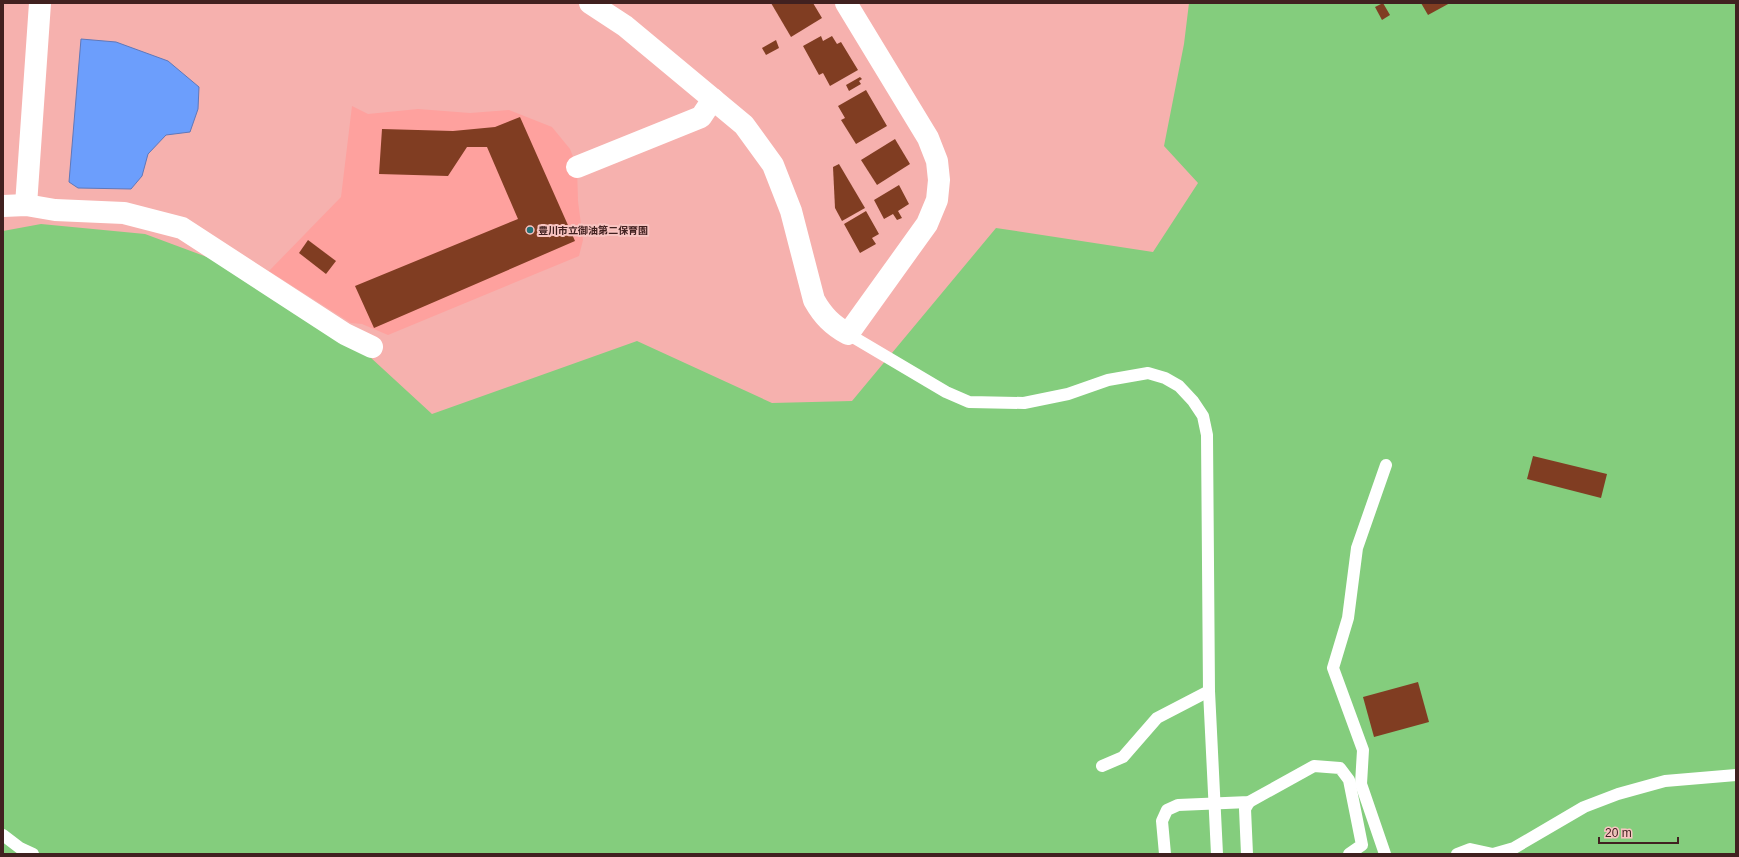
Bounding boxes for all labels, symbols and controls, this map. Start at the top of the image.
marker: 豊川市立御油第二保育園 [525,225,535,235]
place label: 豊川市立御油第二保育園 [538,225,648,236]
scale bar [1599,819,1678,845]
text: 20 m [1605,826,1632,840]

